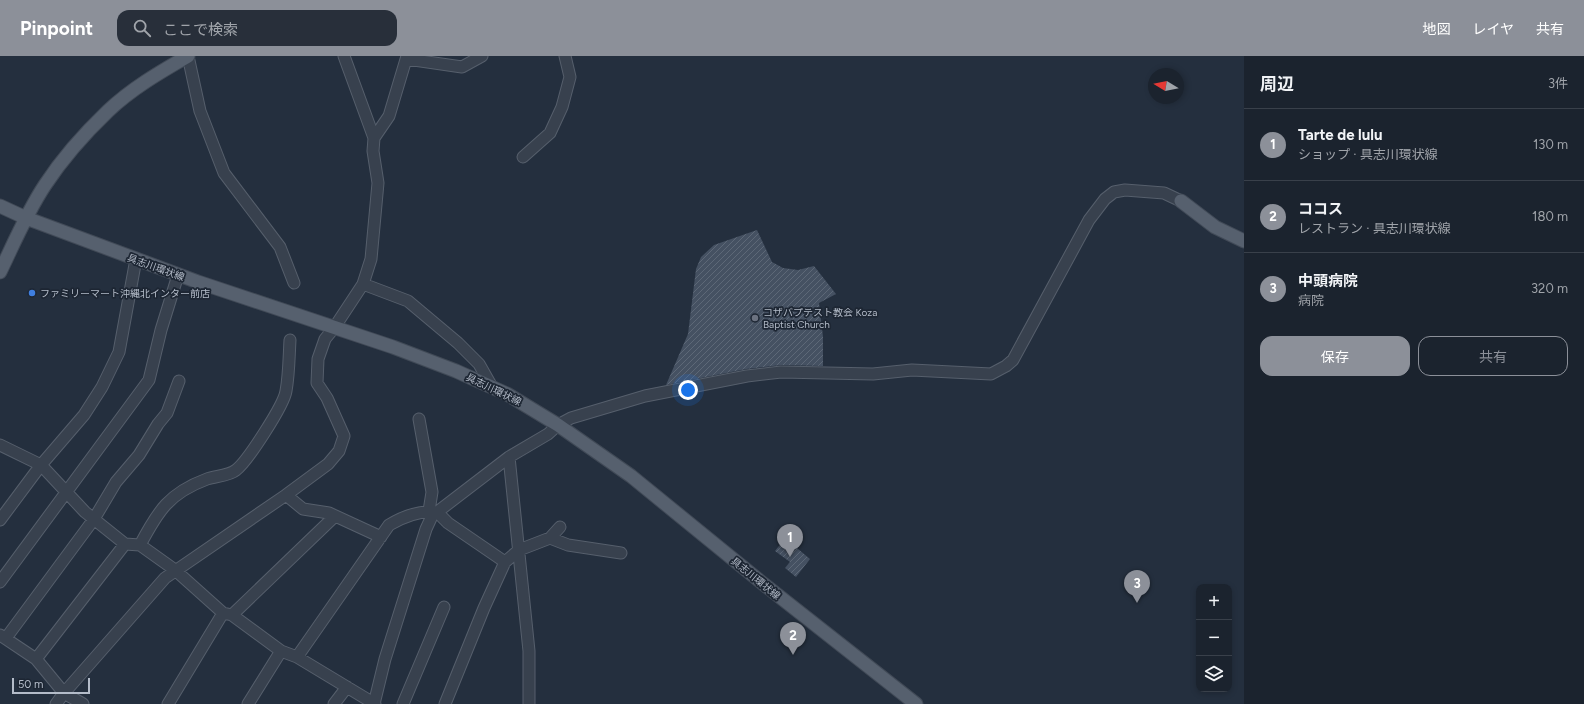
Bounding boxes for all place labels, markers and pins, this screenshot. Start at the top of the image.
place label: ファミリーマート沖縄北インター前店 [40,287,210,300]
marker: ファミリーマート沖縄北インター前店 [27,288,37,298]
place label: コザバプテスト教会 Koza Baptist Church [763,306,877,331]
marker: コザバプテスト教会 Koza Baptist Church [750,313,760,323]
pin: 1 [777,524,803,557]
pin: 3 [1124,570,1150,603]
pin: 2 [780,622,806,655]

